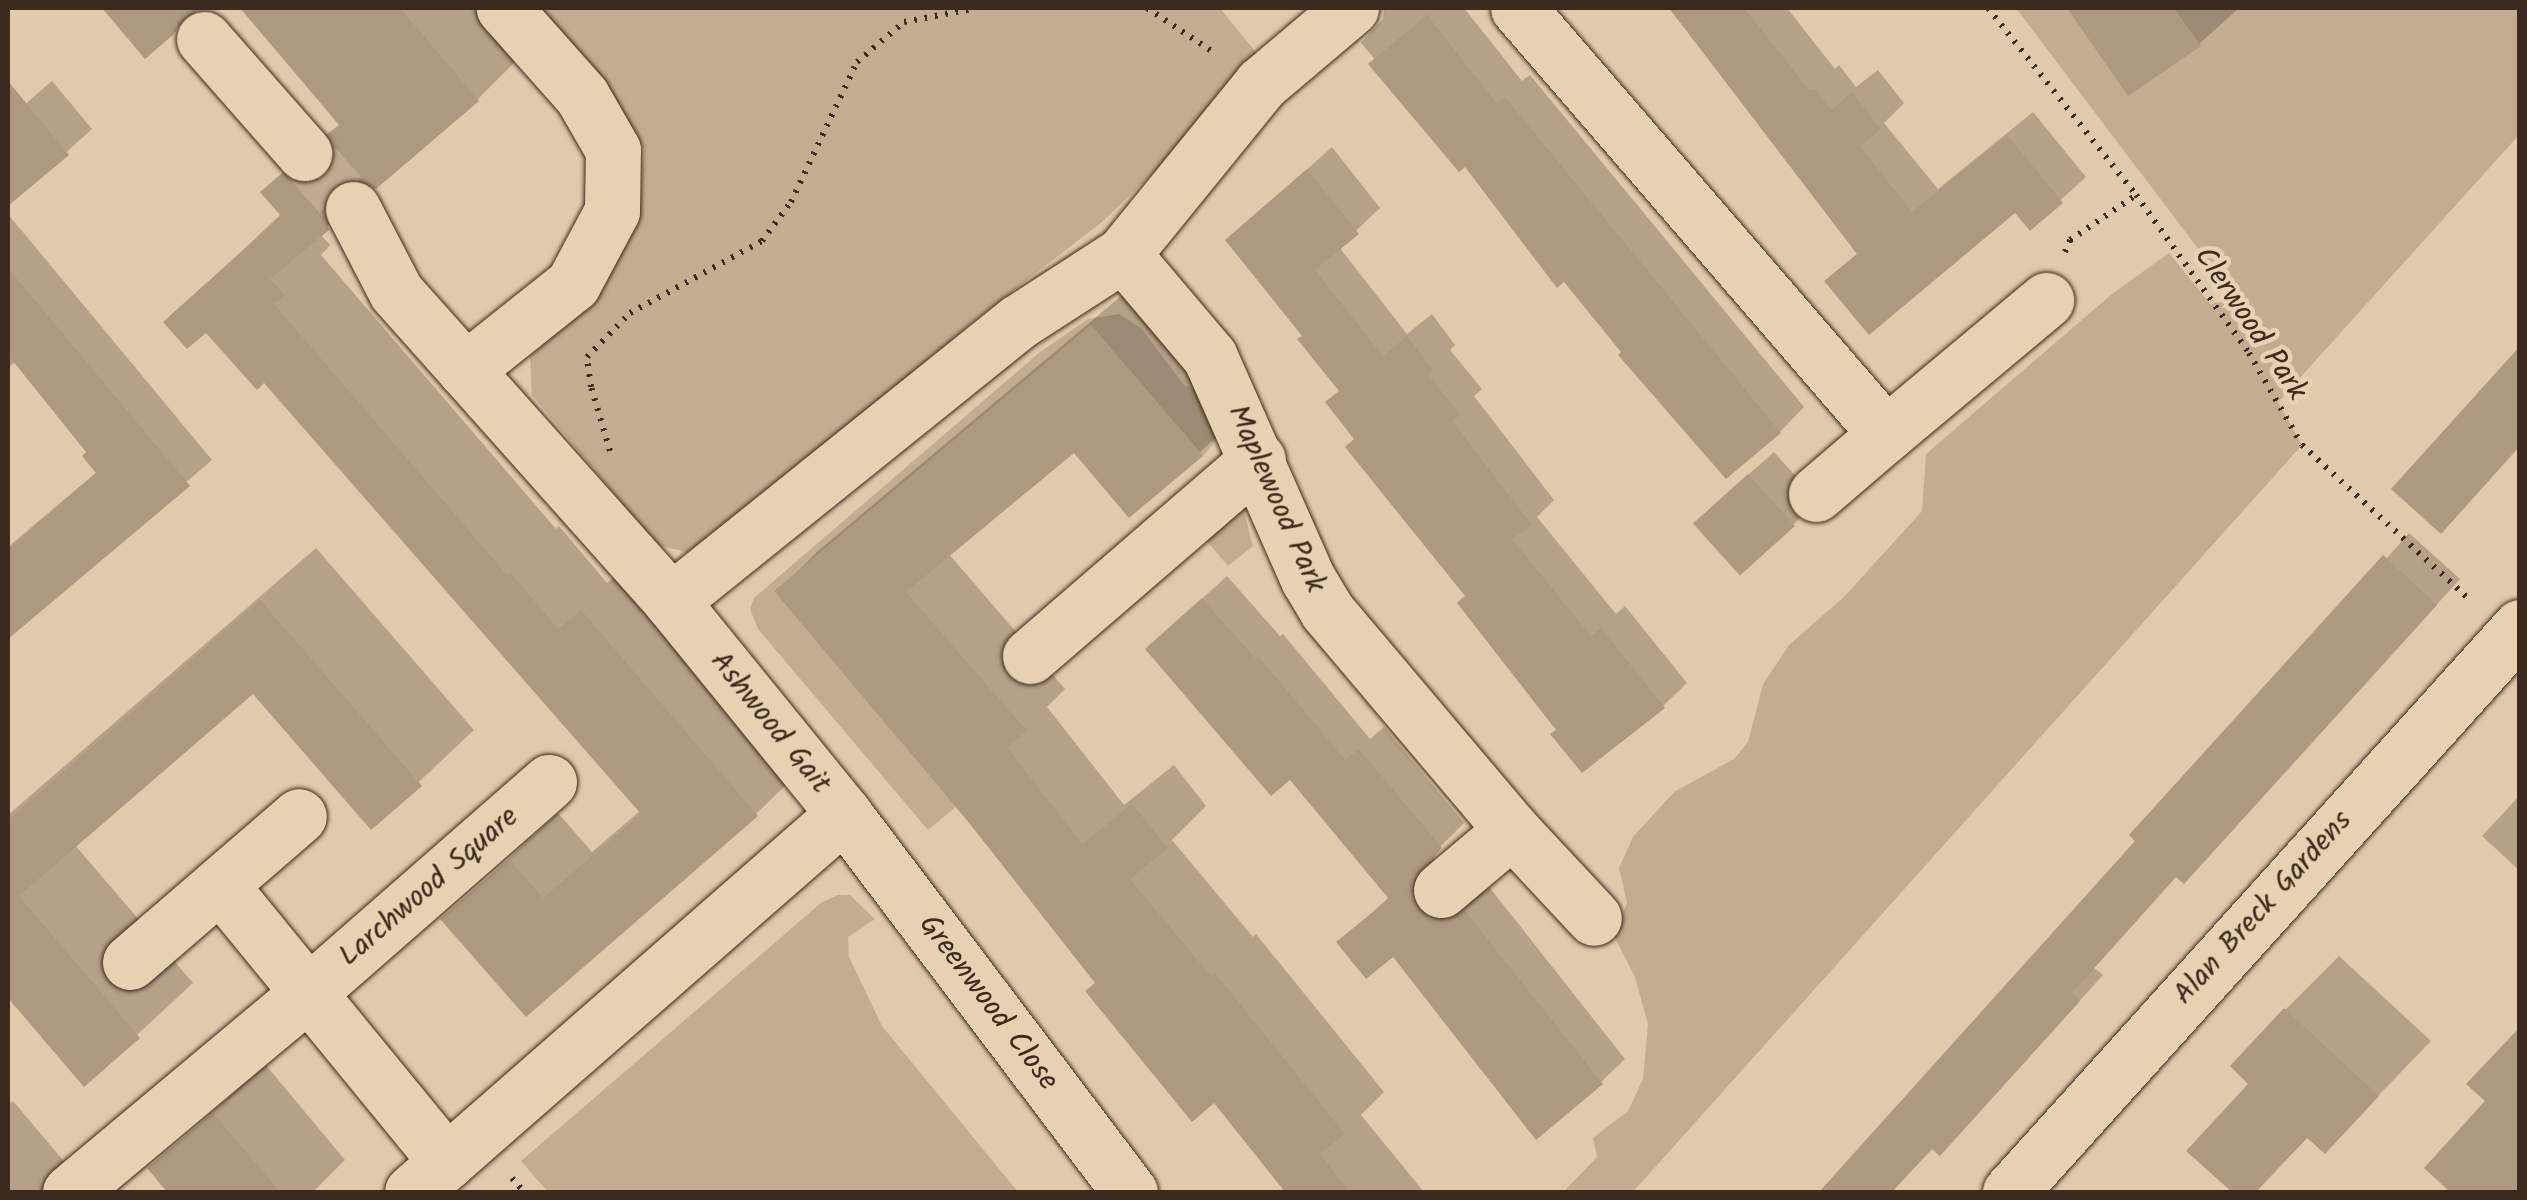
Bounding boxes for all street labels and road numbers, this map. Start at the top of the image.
street label: Clerwood Park [2185,240,2315,408]
street label: Maplewood Park [1219,400,1333,598]
street label: Ashwood Gait [702,645,838,801]
street label: Larchwood Square [332,799,526,975]
street label: Alan Breck Gardens [2166,803,2360,1013]
street label: Greenwood Close [910,908,1066,1098]

